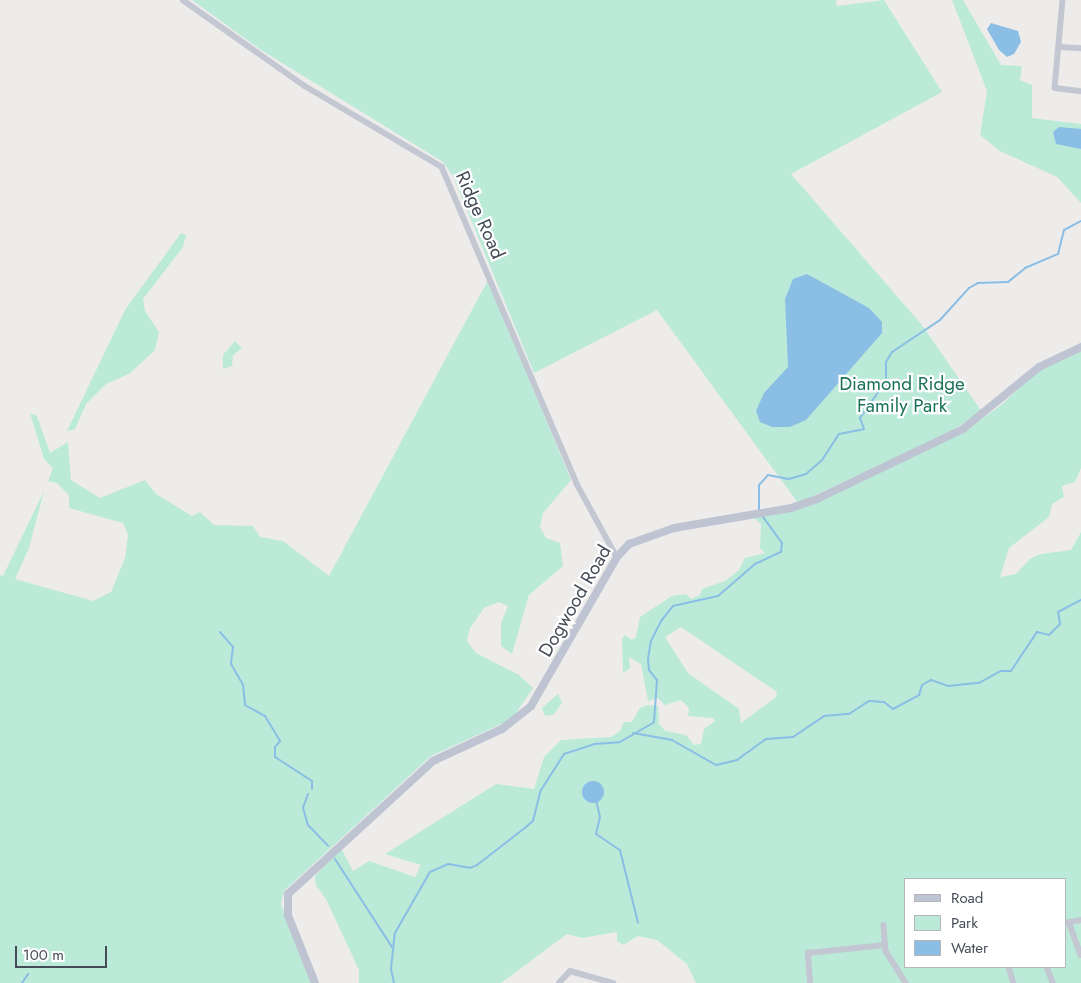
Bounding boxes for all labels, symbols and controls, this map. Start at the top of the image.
street label: Ridge Road [451,168,509,262]
park label: Diamond Ridge Family Park [839,373,965,417]
street label: Dogwood Road [534,541,616,661]
legend [904,878,1066,968]
text: Road [951,887,983,909]
text: Park [951,912,978,934]
scale bar [18,936,110,968]
text: Water [951,937,988,959]
text: 100 m [23,944,64,966]

